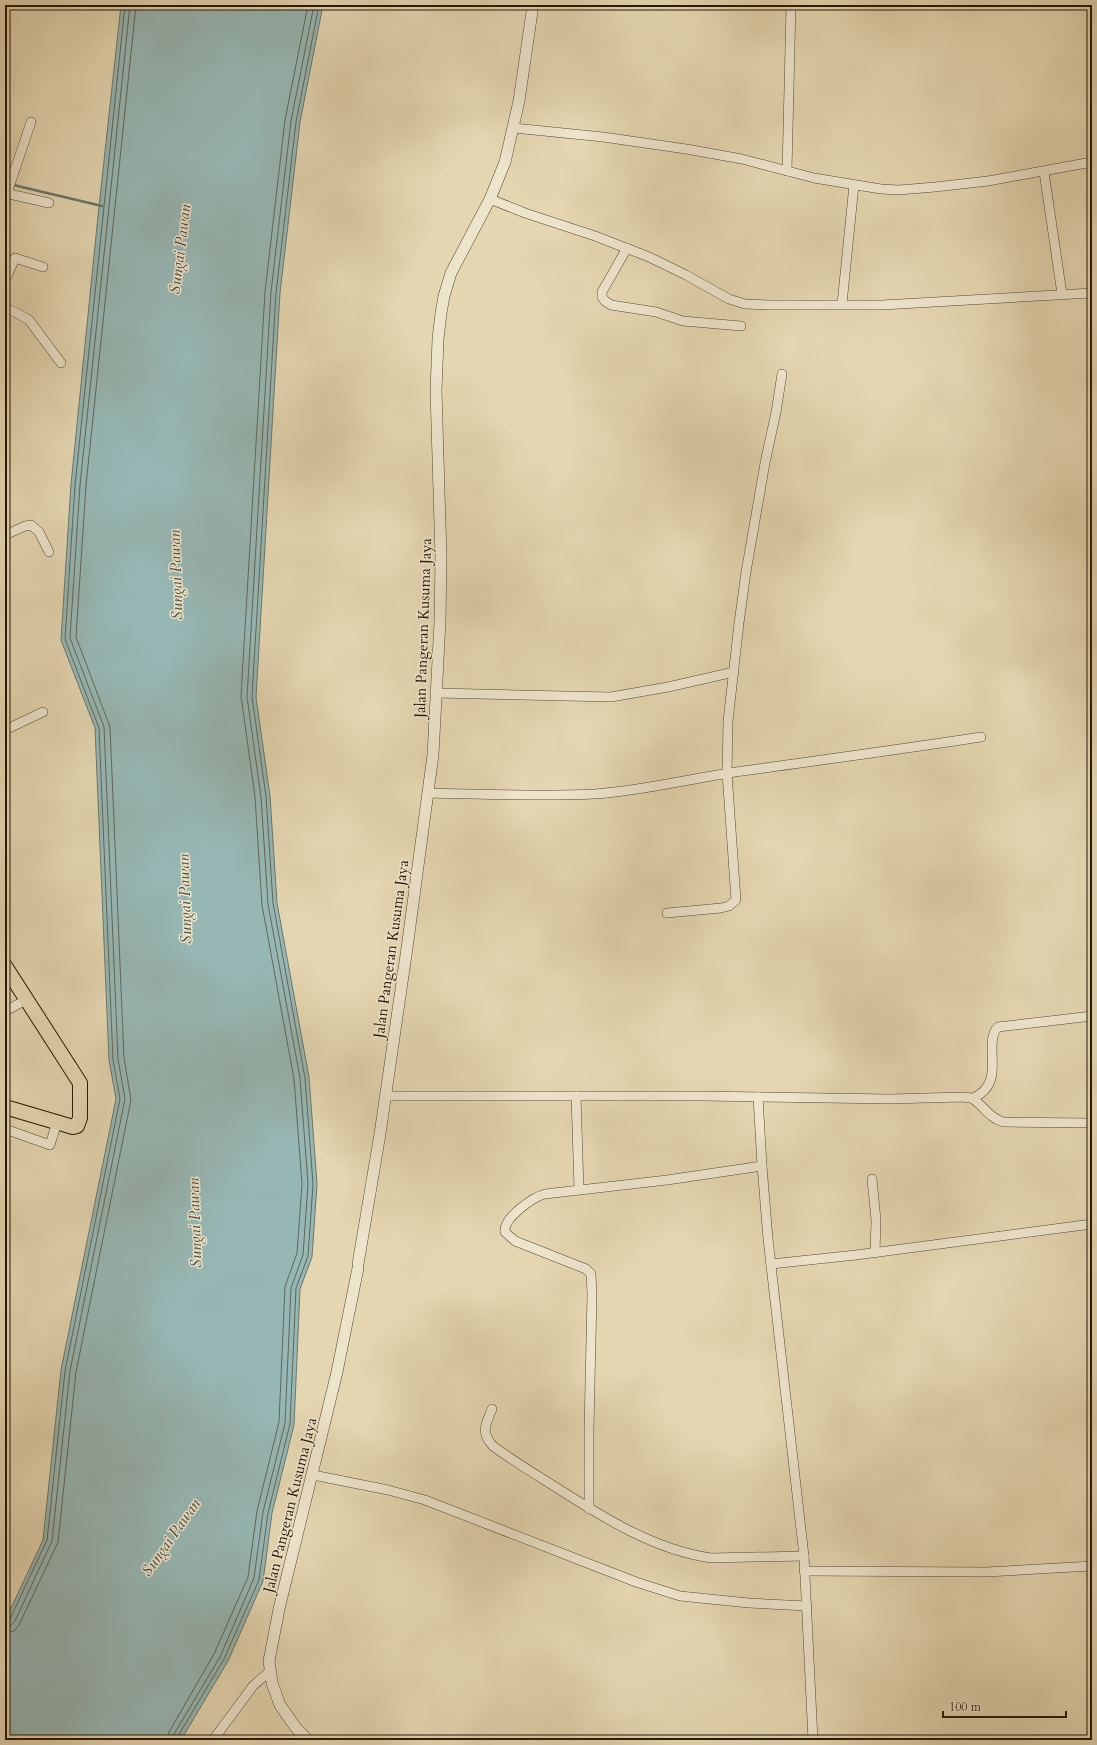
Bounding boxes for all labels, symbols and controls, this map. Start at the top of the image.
water label: Sungai Pawan [164,203,196,295]
water label: Sungai Pawan [163,529,189,620]
street label: Jalan Pangeran Kusuma Jaya [410,537,436,720]
water label: Sungai Pawan [172,853,198,944]
street label: Jalan Pangeran Kusuma Jaya [368,858,413,1041]
water label: Sungai Pawan [182,1177,208,1268]
street label: Jalan Pangeran Kusuma Jaya [258,1415,322,1597]
water label: Sungai Pawan [136,1494,206,1581]
scale bar [943,1693,1066,1719]
text: 100 m [949,1699,982,1715]

